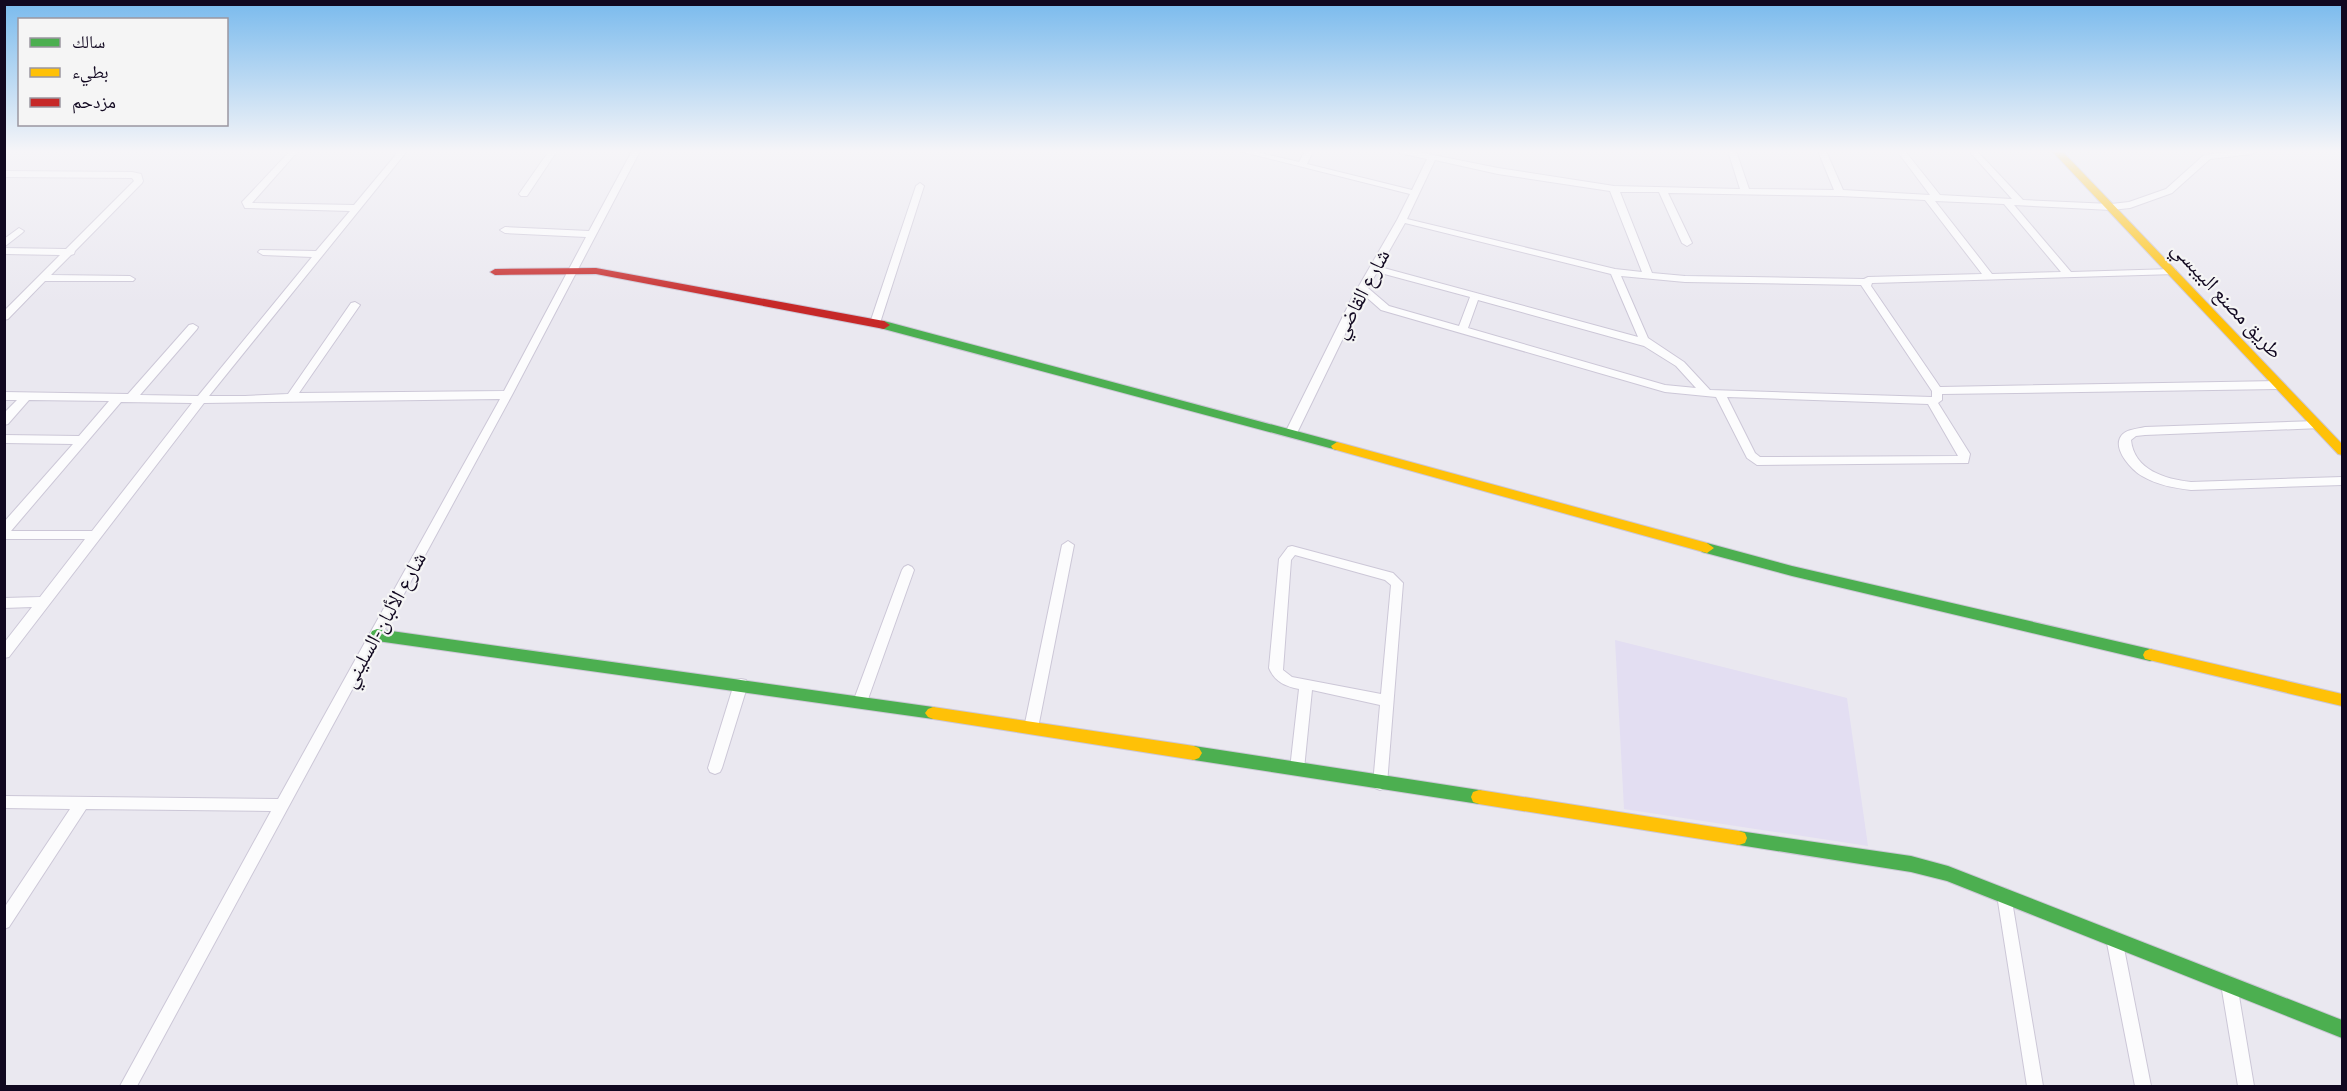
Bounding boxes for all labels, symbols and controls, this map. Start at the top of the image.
legend [18,18,228,126]
text: سالك [72,30,105,55]
text: بطيء [72,60,109,87]
text: مزدحم [72,90,116,115]
street label: طريق مصنع البيبسي [2164,235,2290,366]
street label: شارع القاضي [1325,244,1398,345]
street label: شارع الألبان-السليني [334,547,435,694]

